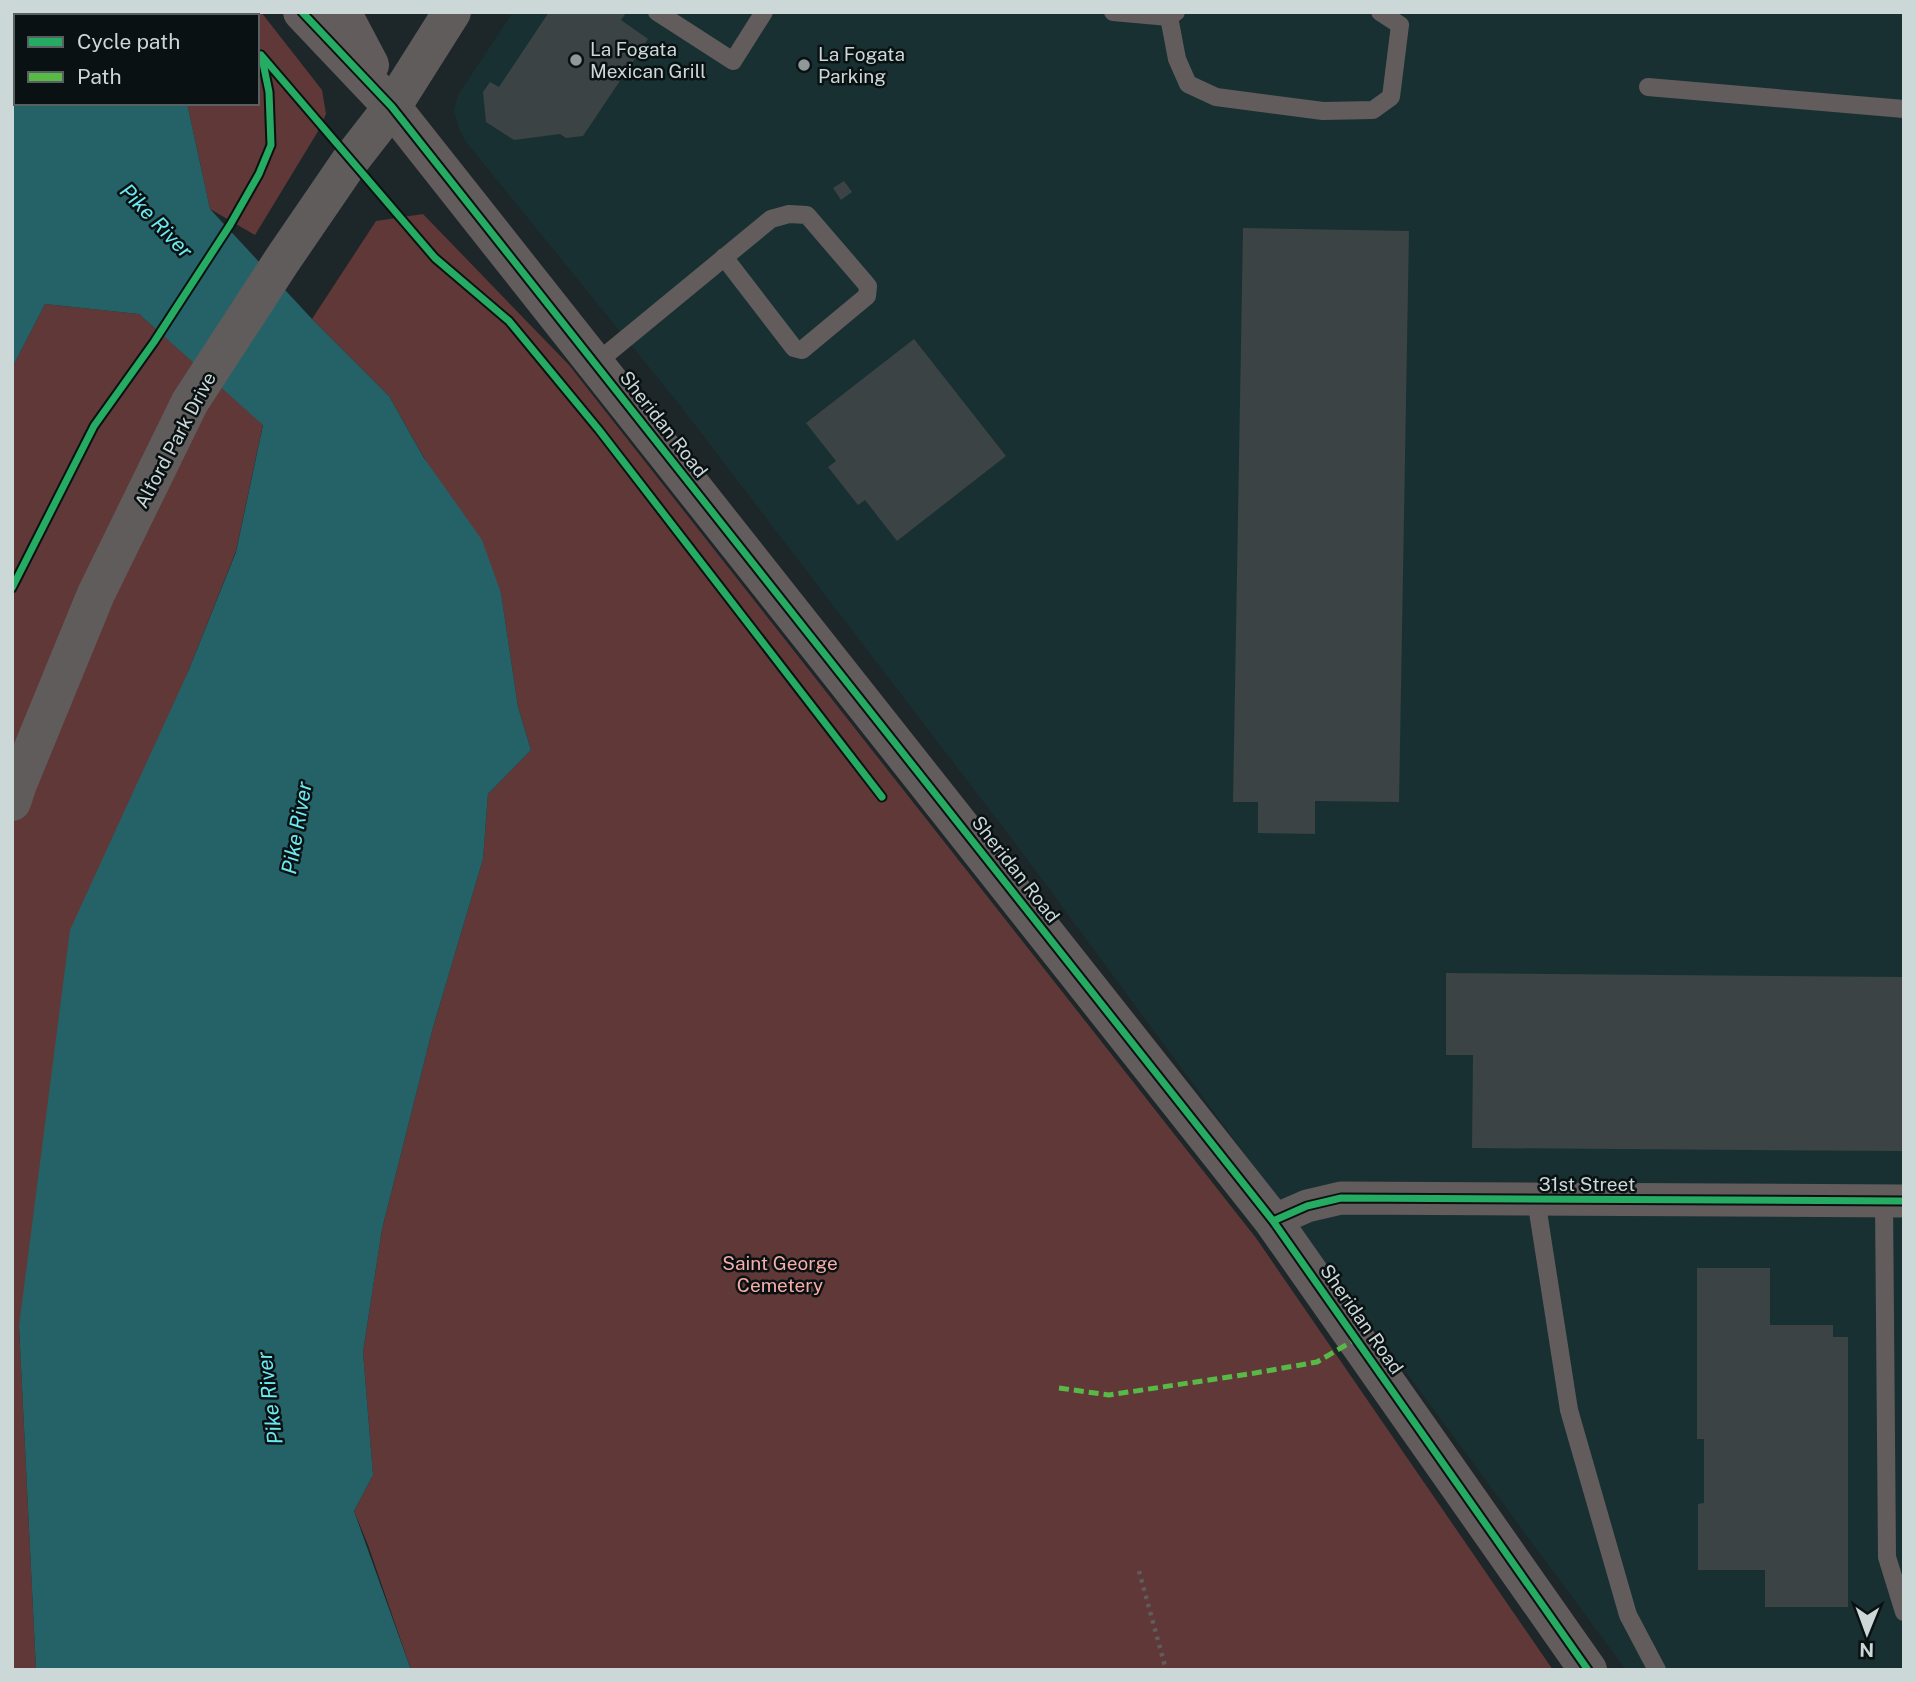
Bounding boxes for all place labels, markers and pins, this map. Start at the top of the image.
place label: La Fogata Mexican Grill [590,38,706,82]
place label: La Fogata Parking [818,43,905,87]
marker: La Fogata Mexican Grill [568,52,584,68]
marker: La Fogata Parking [796,57,812,73]

